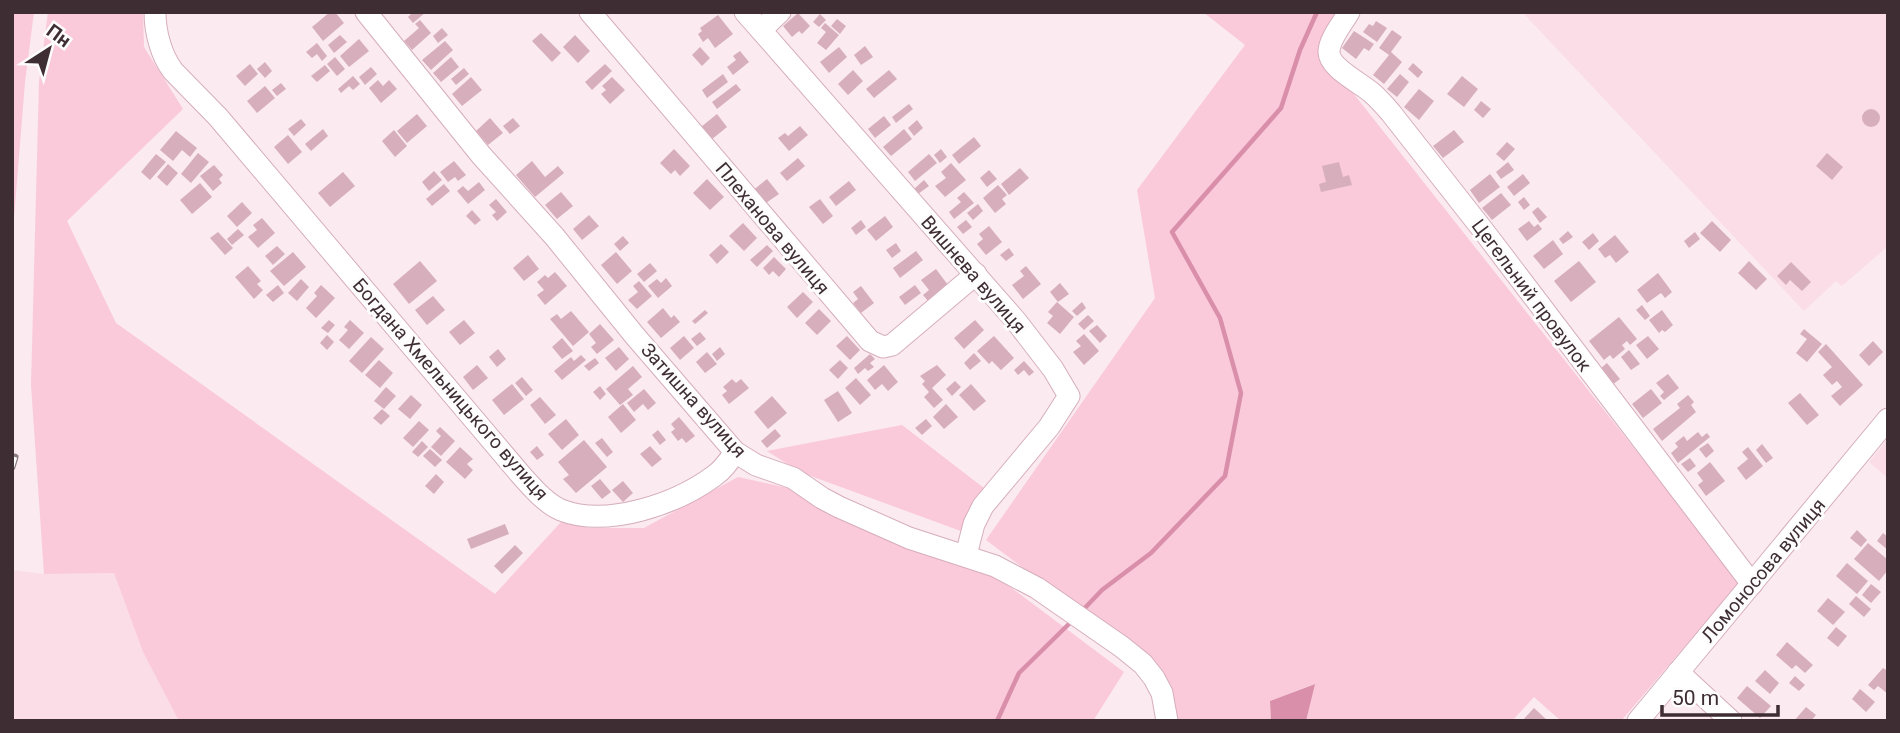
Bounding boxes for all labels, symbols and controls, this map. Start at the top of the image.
north arrow [14,14,84,84]
text: Пн [42,19,75,52]
street label: Плеханова вулиця [711,158,835,299]
street label: Вишнева вулиця [916,211,1031,338]
street label: Цегельний провулок [1467,215,1597,377]
street label: Богдана Хмельницького вулиця [348,274,553,505]
street label: Затишна вулиця [636,338,751,462]
street label: Ломоносова вулиця [1696,494,1830,647]
scale bar [1662,674,1778,718]
text: 50 m [1672,686,1719,710]

